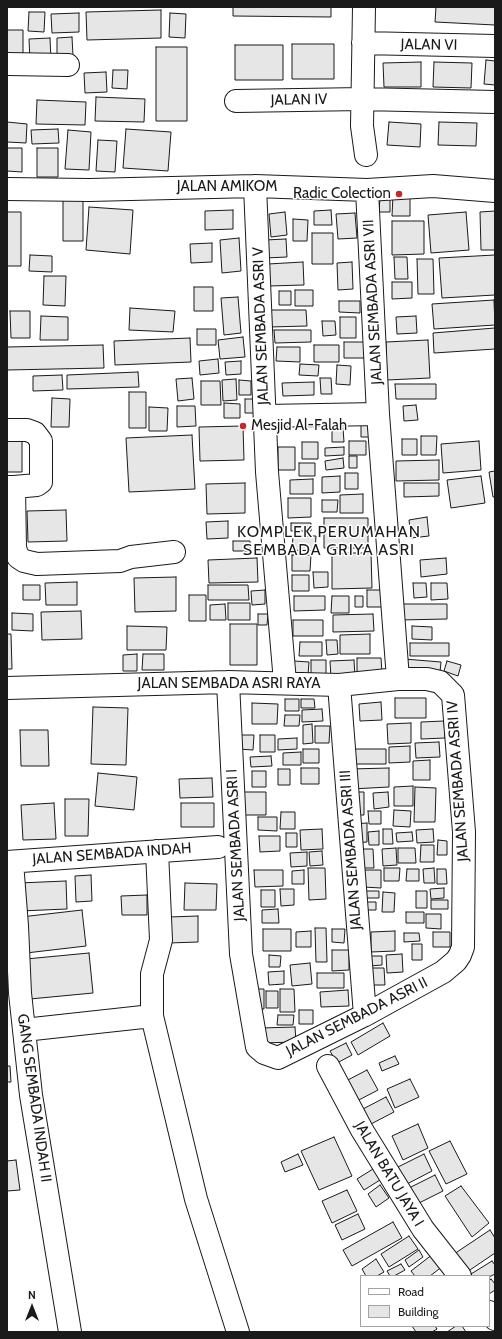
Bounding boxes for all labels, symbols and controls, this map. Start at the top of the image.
street label: JALAN VI [400,36,458,54]
street label: JALAN IV [270,91,328,109]
street label: JALAN AMIKOM [177,178,277,196]
place label: Radic Colection [293,185,391,203]
marker: Radic Colection [394,189,404,199]
street label: JALAN SEMBADA ASRI VII [360,219,386,385]
street label: JALAN SEMBADA ASRI V [249,247,273,405]
place label: Mesjid Al-Falah [251,417,347,435]
marker: Mesjid Al-Falah [238,421,248,431]
district label: KOMPLEK PERUMAHAN SEMBADA GRIYA ASRI [237,522,421,560]
street label: JALAN SEMBADA ASRI RAYA [138,675,320,693]
street label: JALAN SEMBADA ASRI IV [443,700,473,862]
street label: JALAN SEMBADA ASRI I [223,768,249,922]
street label: JALAN SEMBADA ASRI III [336,769,366,931]
street label: JALAN SEMBADA INDAH [32,839,192,869]
street label: JALAN SEMBADA ASRI II [283,973,431,1061]
street label: GANG SEMBADA INDAH II [13,1013,55,1183]
street label: JALAN BATU JAYA I [351,1118,427,1230]
legend [360,1275,490,1327]
text: Road [398,1284,424,1299]
north arrow [12,1287,52,1327]
text: N [28,1288,36,1302]
text: Building [398,1304,439,1319]

